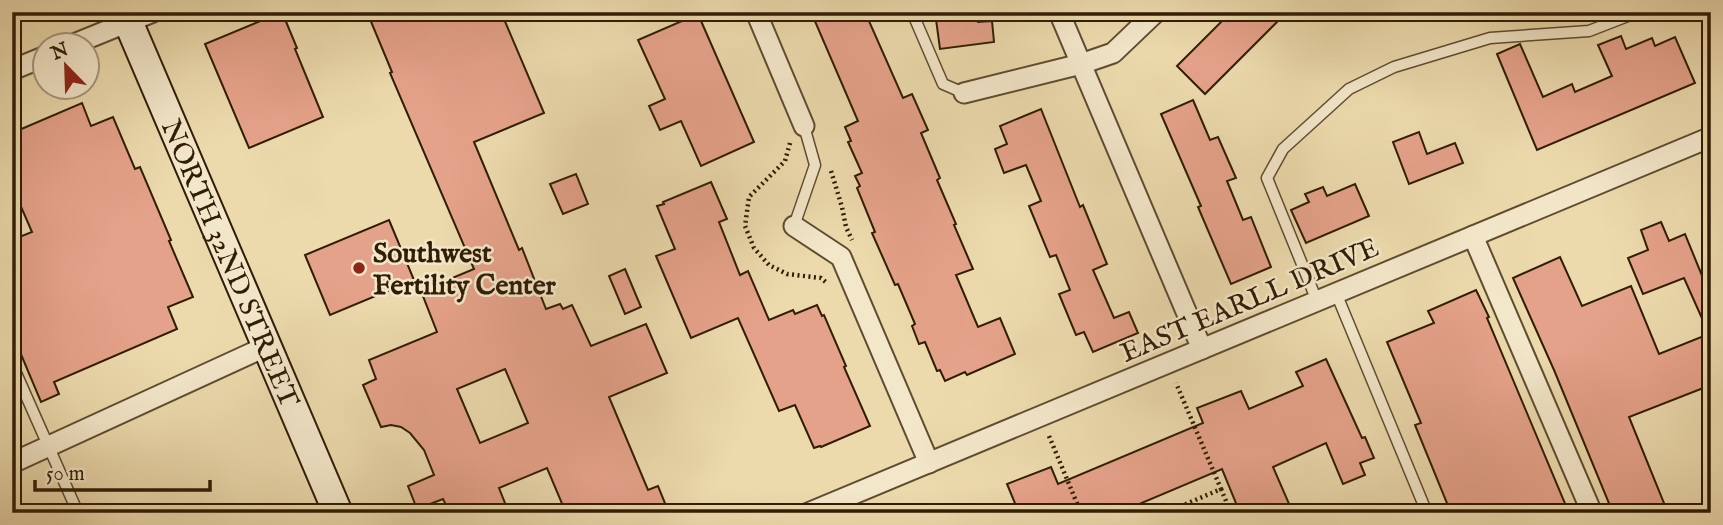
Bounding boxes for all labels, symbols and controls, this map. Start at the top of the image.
north arrow [32,32,102,102]
text: N [47,38,73,67]
street label: NORTH 32ND STREET [152,115,306,414]
street label: EAST EARLL DRIVE [1115,231,1385,372]
place label: Southwest Fertility Center [373,237,557,304]
marker: Southwest Fertility Center [351,260,367,276]
scale bar [35,448,210,492]
text: 50 m [46,461,85,488]

